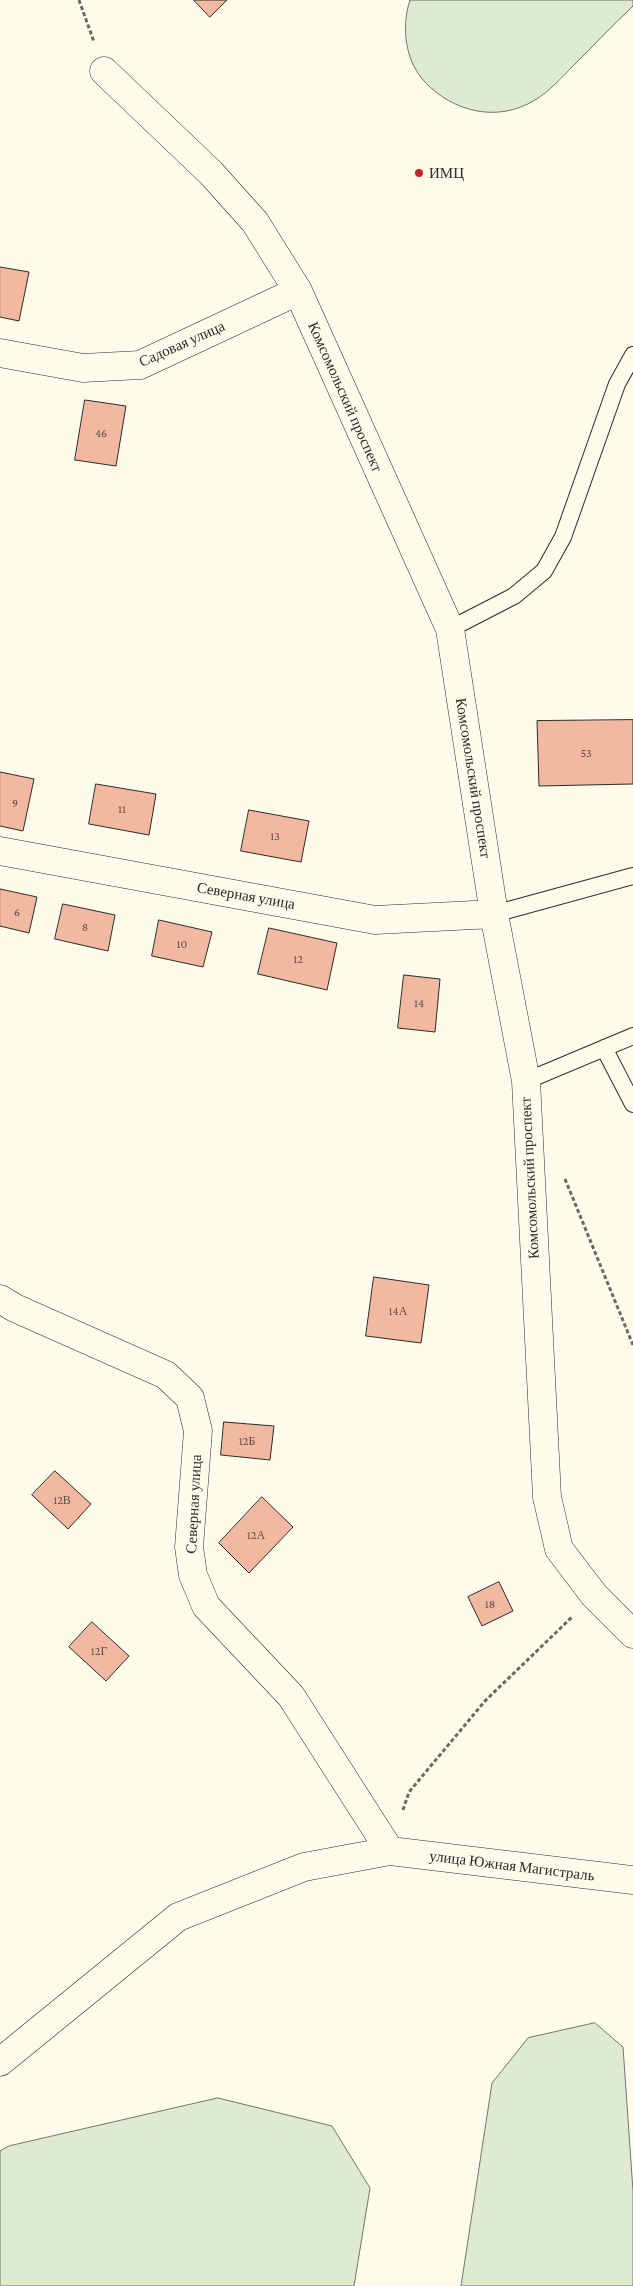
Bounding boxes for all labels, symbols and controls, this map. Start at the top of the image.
place label: ИМЦ [429,164,464,182]
marker: ИМЦ [413,167,425,179]
street label: Садовая улица [136,317,228,371]
street label: Комсомольский проспект [304,319,386,475]
house number: 46 [95,426,107,440]
street label: Комсомольский проспект [451,697,495,859]
house number: 53 [580,746,592,760]
house number: 9 [12,796,18,810]
house number: 11 [118,802,126,816]
house number: 13 [270,829,280,843]
street label: Северная улица [195,879,297,913]
house number: 6 [14,905,20,919]
house number: 8 [82,920,88,934]
house number: 10 [177,937,187,951]
house number: 12 [293,952,303,966]
house number: 14 [414,996,424,1010]
street label: Комсомольский проспект [517,1097,543,1259]
house number: 14А [389,1304,407,1318]
house number: 12Б [239,1434,255,1448]
street label: Северная улица [182,1454,206,1554]
house number: 12В [53,1493,71,1507]
house number: 12А [247,1528,265,1542]
house number: 18 [485,1597,495,1611]
house number: 12Г [91,1644,107,1658]
street label: улица Южная Магистраль [428,1847,596,1885]

